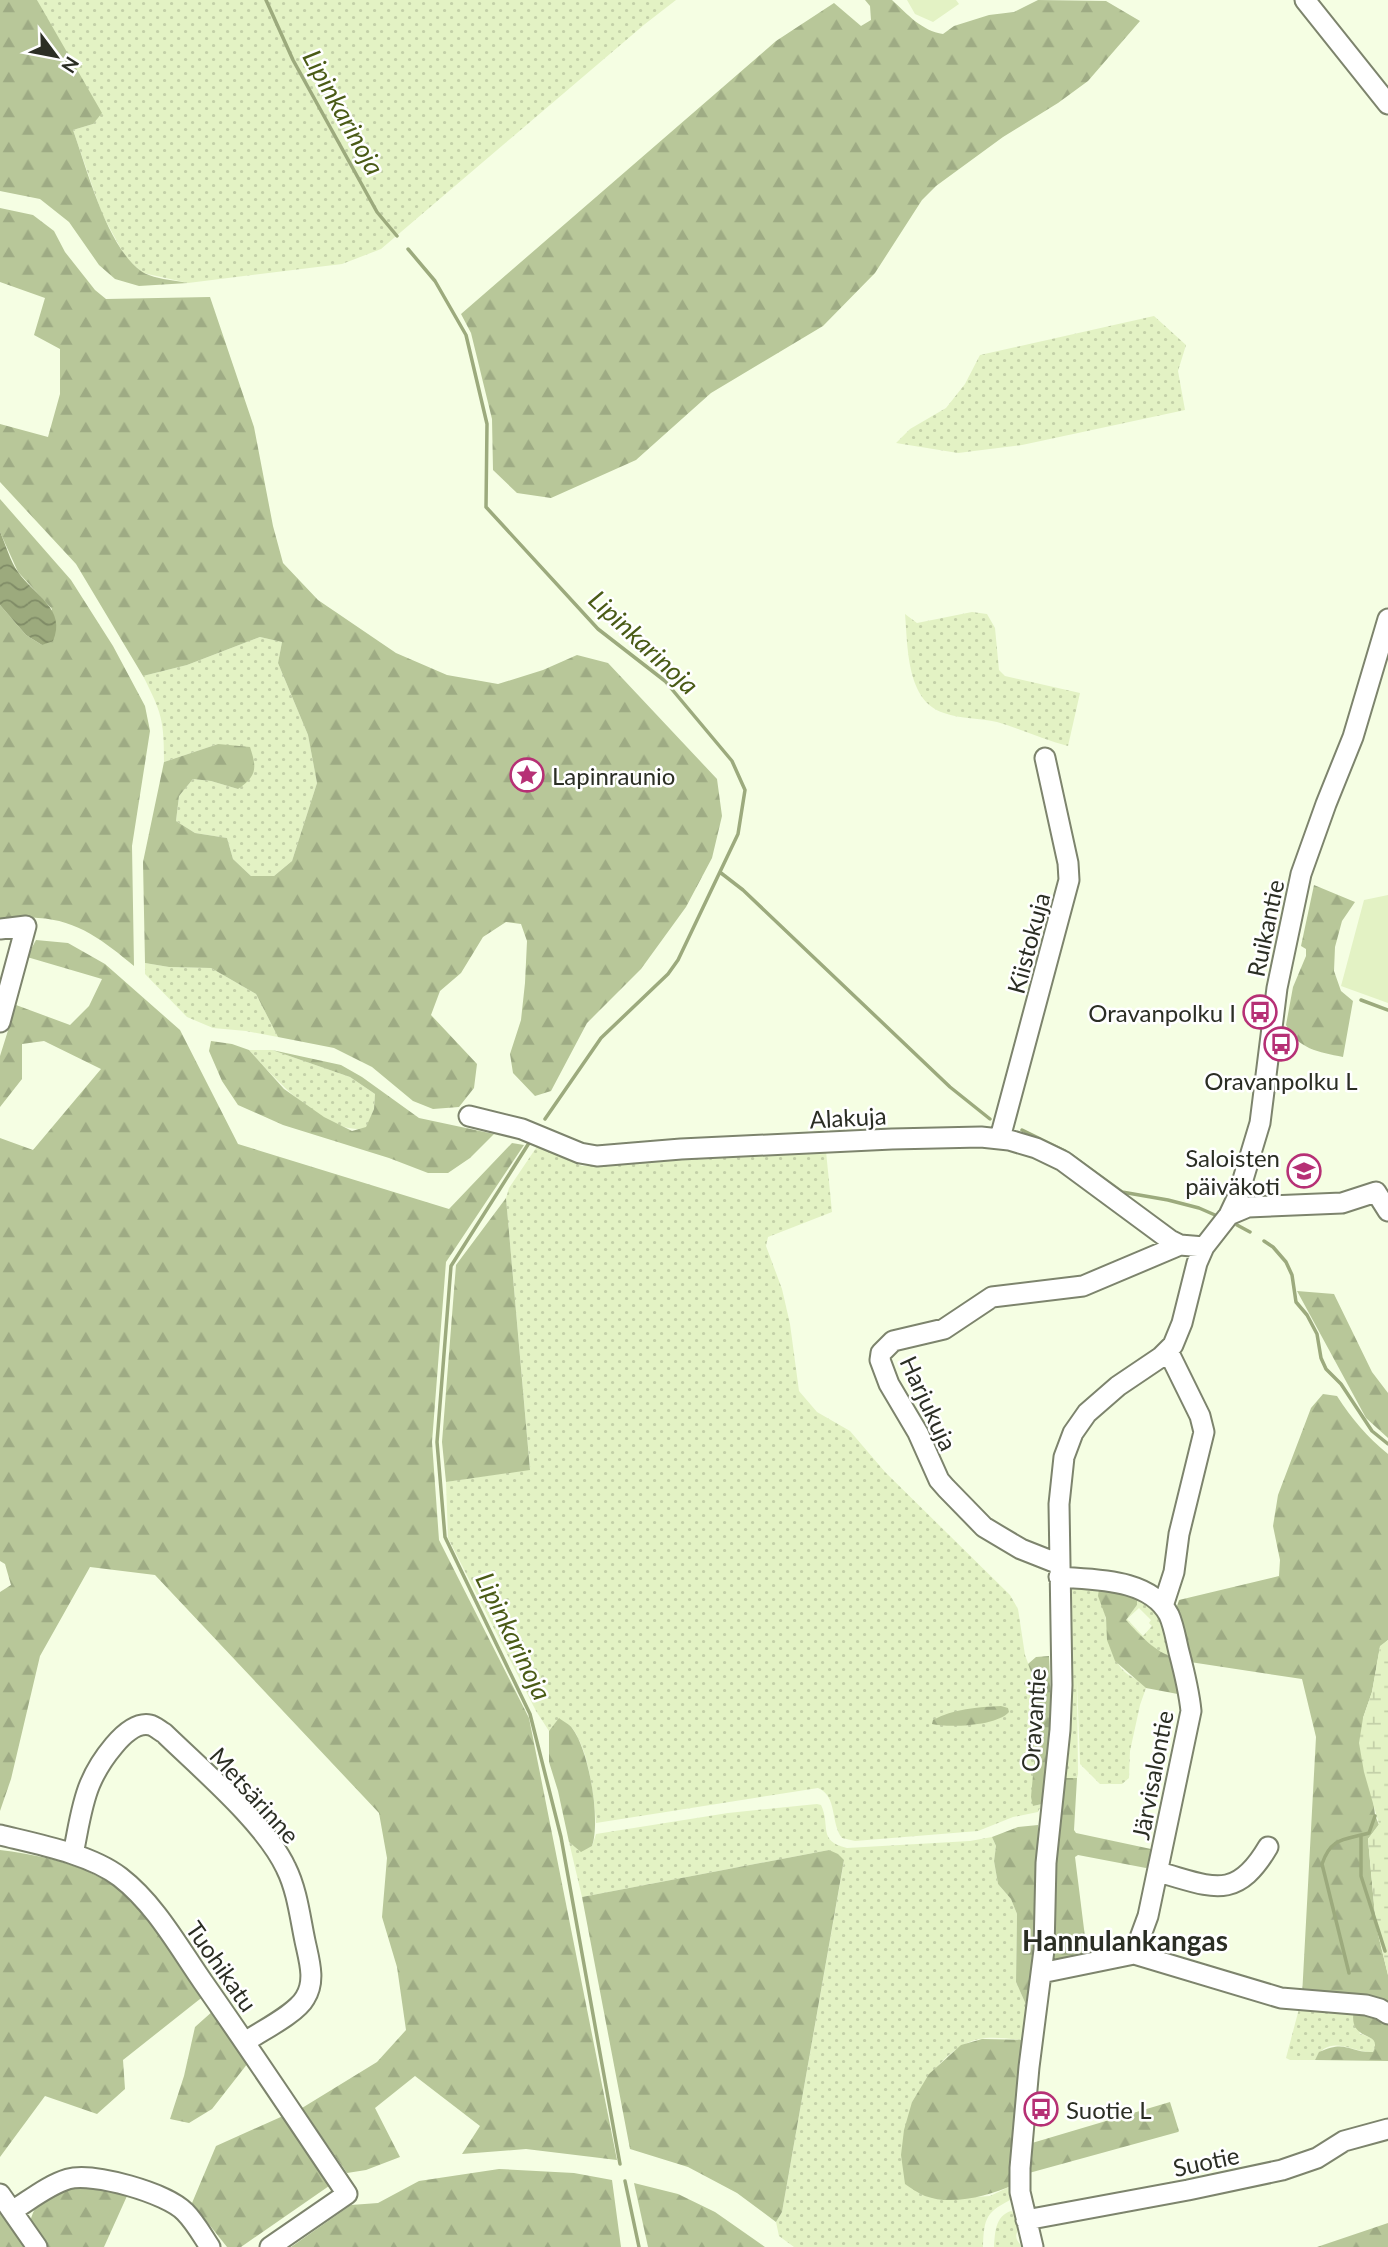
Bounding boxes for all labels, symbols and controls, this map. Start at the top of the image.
north arrow [21,21,91,91]
water label: Lipinkarinoja [297,44,391,180]
text: N [57,53,84,78]
water label: Lipinkarinoja [583,583,705,701]
place icon: Lapinraunio [508,756,546,794]
place label: Lapinraunio [552,761,675,790]
street label: Ruikantie [1241,877,1289,979]
street label: Kiistokuja [1001,889,1055,997]
bus stop icon: Oravanpolku I [1241,993,1279,1031]
place label: Oravanpolku I [1088,998,1236,1027]
bus stop icon: Oravanpolku L [1262,1025,1300,1063]
place label: Oravanpolku L [1204,1066,1358,1095]
street label: Alakuja [809,1101,887,1133]
place label: Saloisten päiväkoti [1185,1143,1280,1200]
school or university icon: Saloisten päiväkoti [1285,1152,1323,1190]
street label: Harjukuja [895,1351,963,1455]
water label: Lipinkarinoja [469,1567,559,1705]
street label: Oravantie [1015,1667,1051,1773]
street label: Järvisalontie [1125,1708,1179,1842]
street label: Metsärinne [204,1741,306,1849]
street label: Tuohikatu [180,1915,264,2017]
district label: Hannulankangas [1022,1923,1228,1957]
bus stop icon: Suotie L [1022,2090,1060,2128]
place label: Suotie L [1066,2095,1151,2124]
street label: Suotie [1170,2140,1242,2182]

